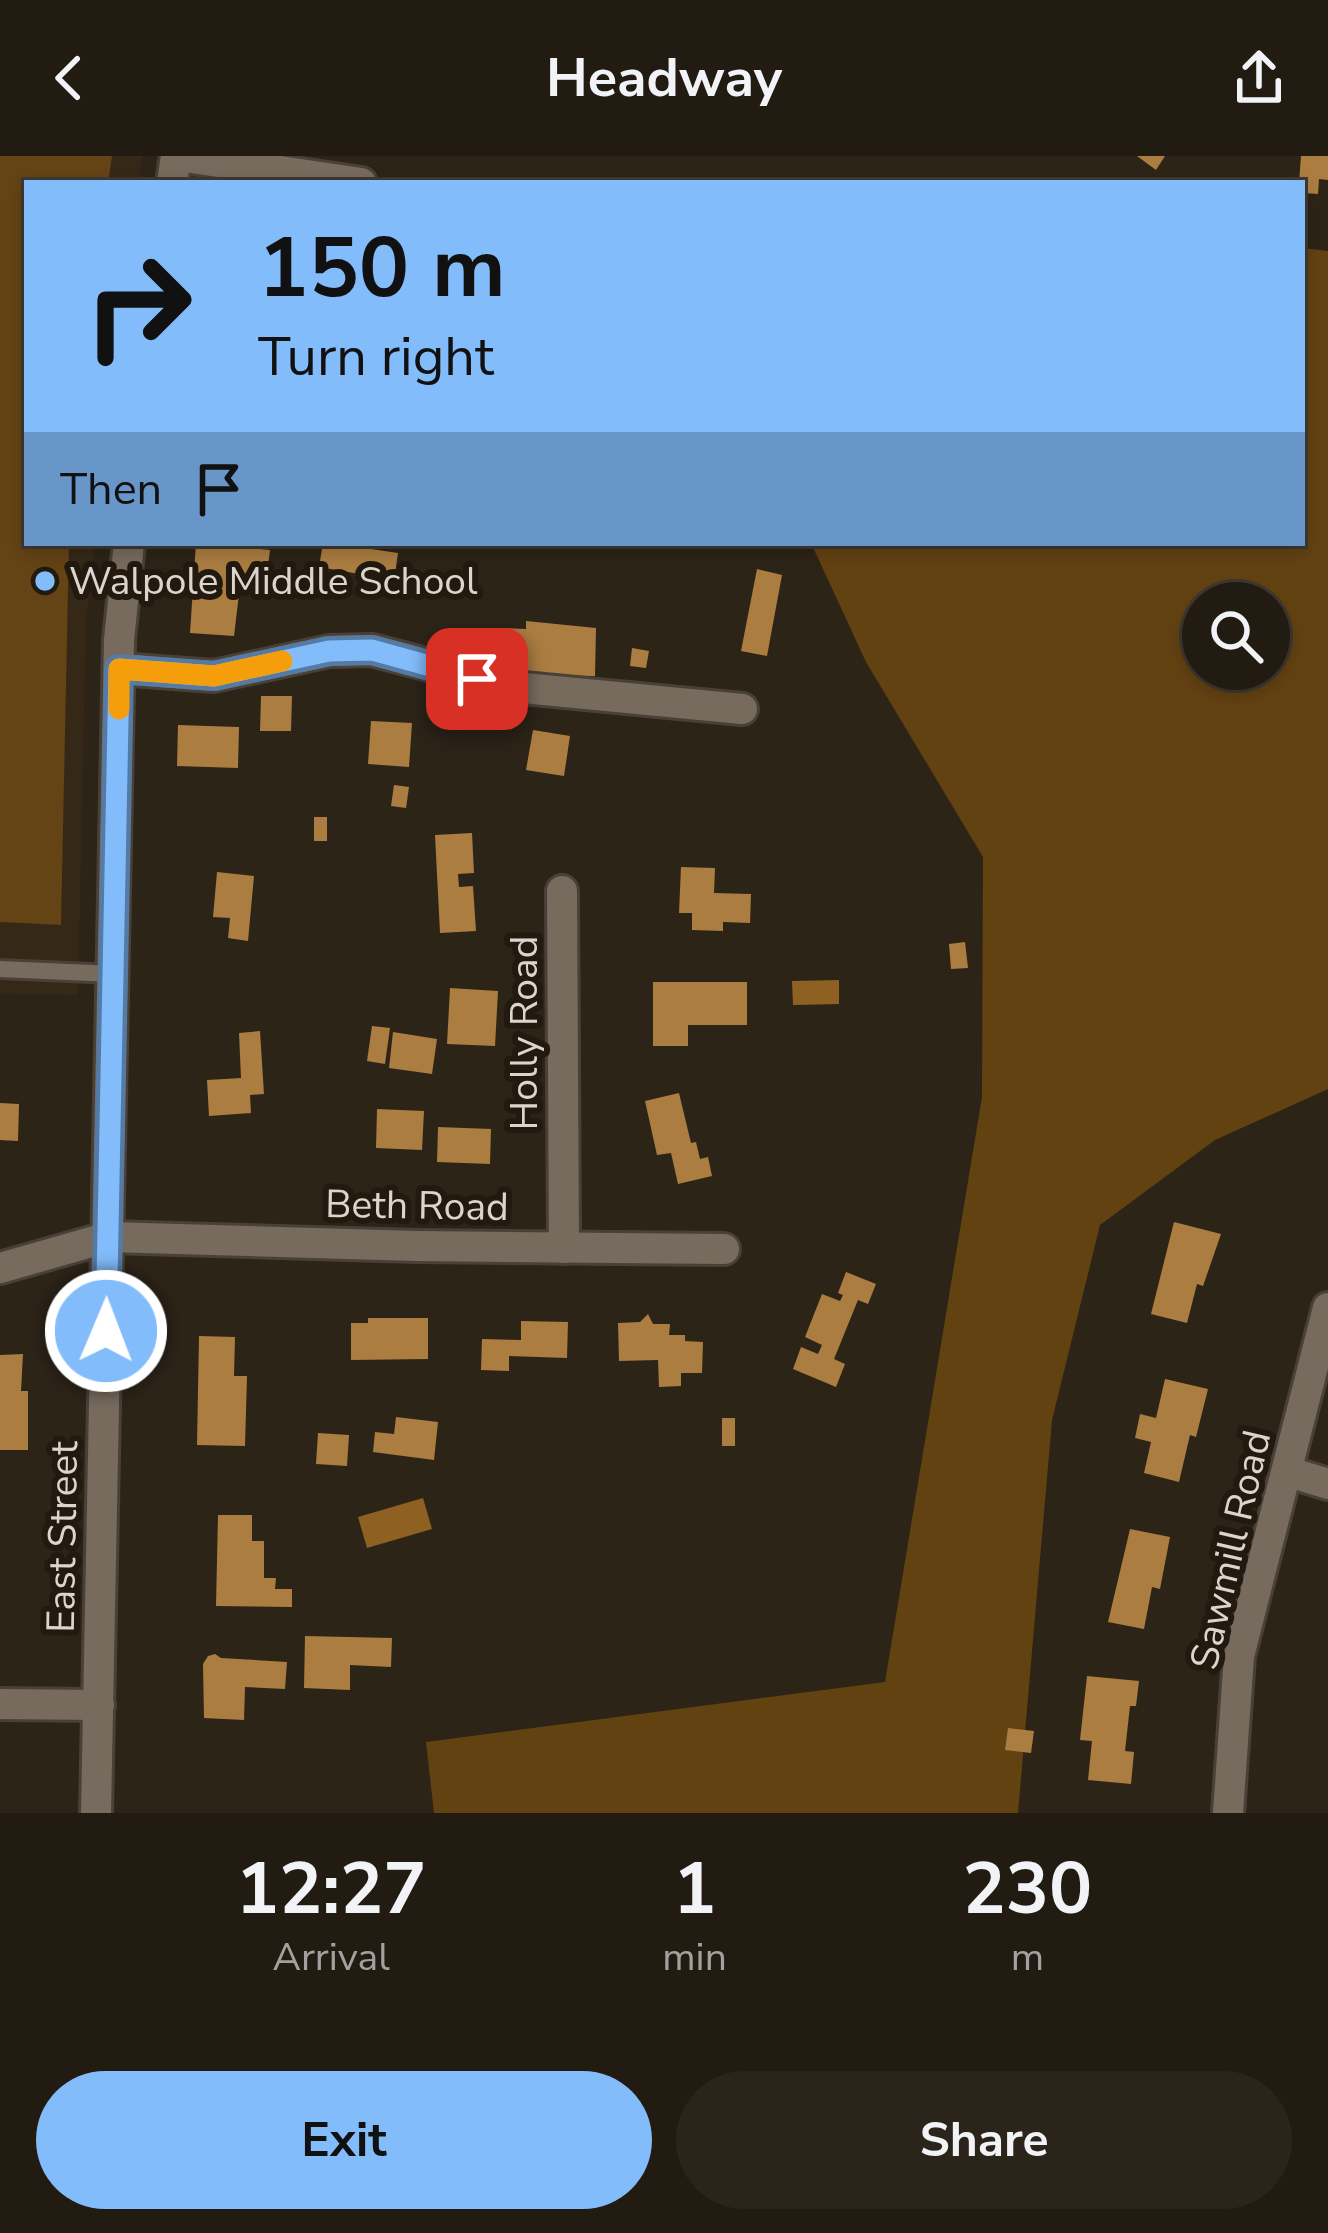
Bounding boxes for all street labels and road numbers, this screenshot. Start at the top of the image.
street label: Holly Road [498,936,551,1130]
street label: Beth Road [325,1178,509,1234]
street label: Sawmill Road [1178,1425,1284,1675]
street label: East Street [35,1440,91,1633]

